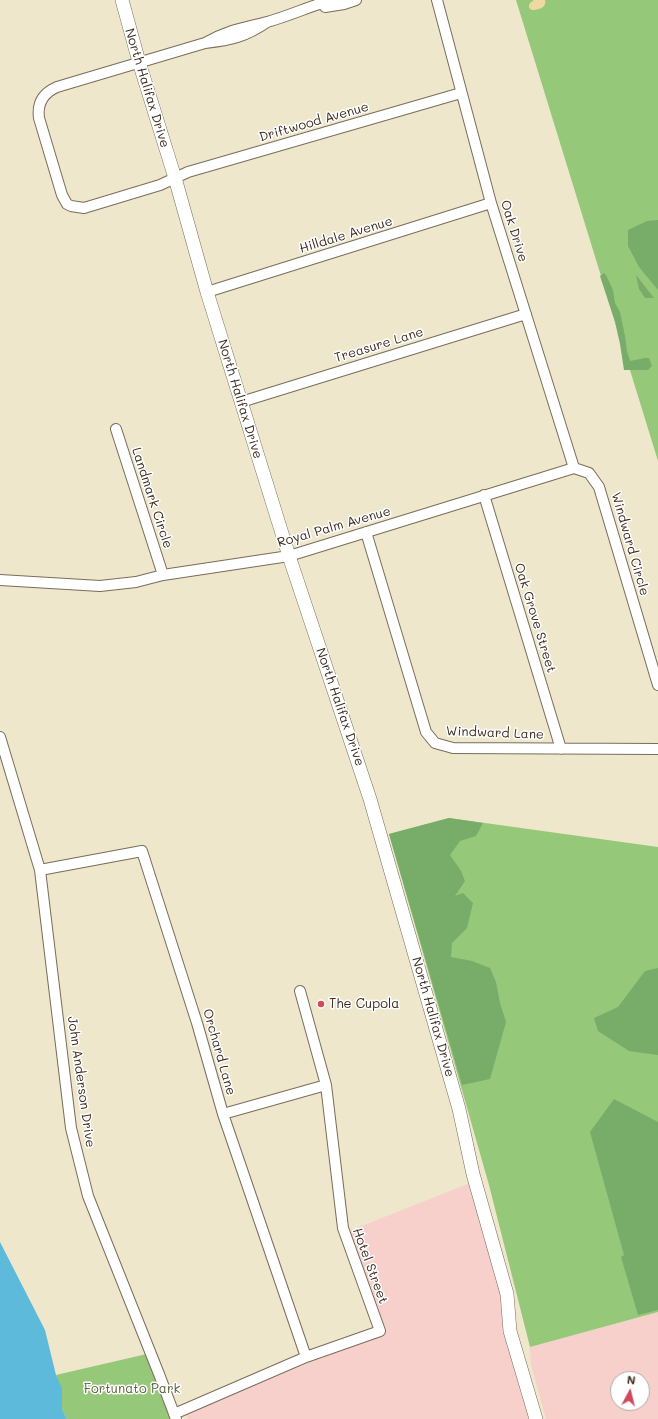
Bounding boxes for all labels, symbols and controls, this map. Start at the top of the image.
street label: North Halifax Drive [121,26,173,150]
street label: Driftwood Avenue [257,99,371,145]
street label: Oak Drive [497,198,531,264]
street label: Hilldale Avenue [298,213,394,257]
street label: Treasure Lane [333,324,425,366]
street label: North Halifax Drive [214,337,266,461]
street label: Landmark Circle [128,446,176,550]
street label: Windward Circle [608,491,652,597]
street label: Royal Palm Avenue [276,503,392,551]
street label: Oak Grove Street [511,561,559,675]
street label: North Halifax Drive [312,646,368,768]
street label: Windward Lane [446,723,544,743]
street label: North Halifax Drive [408,955,458,1079]
place label: The Cupola [329,996,399,1012]
marker: The Cupola [316,999,326,1009]
street label: Orchard Lane [199,1007,239,1097]
street label: John Anderson Drive [64,1015,98,1149]
street label: Hotel Street [349,1226,391,1306]
north arrow [610,1371,650,1411]
text: N [626,1372,636,1388]
park label: Fortunato Park [84,1381,180,1397]

